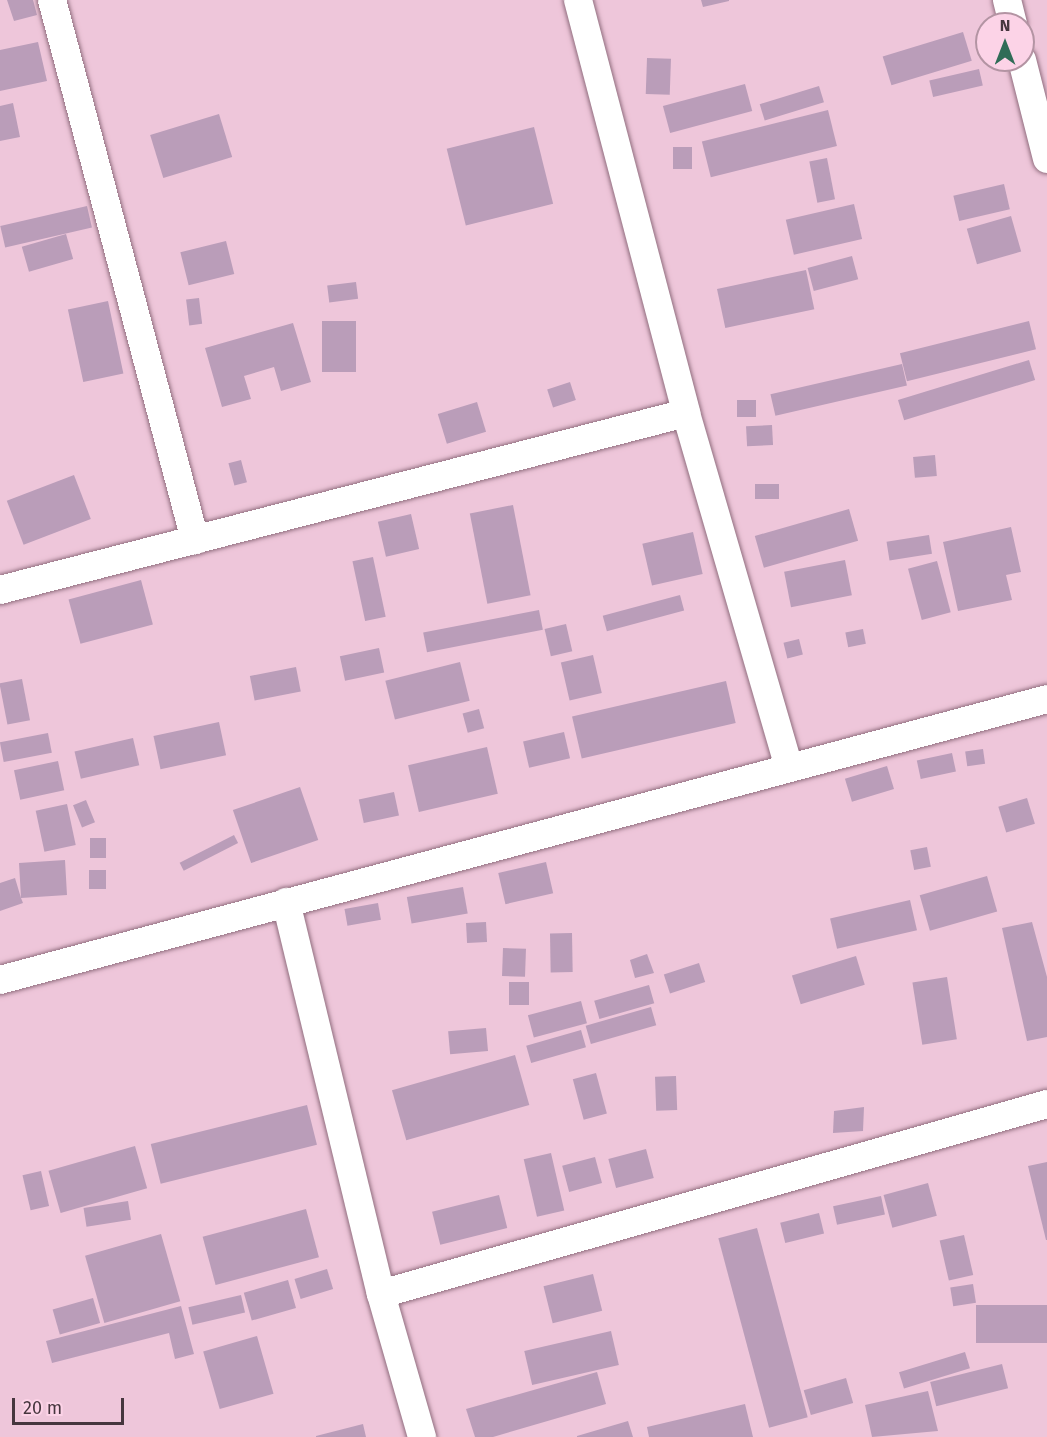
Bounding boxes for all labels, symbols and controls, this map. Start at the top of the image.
north arrow [975,12,1035,72]
text: N [1000,16,1010,35]
scale bar [15,1386,128,1424]
text: 20 m [23,1397,62,1419]

